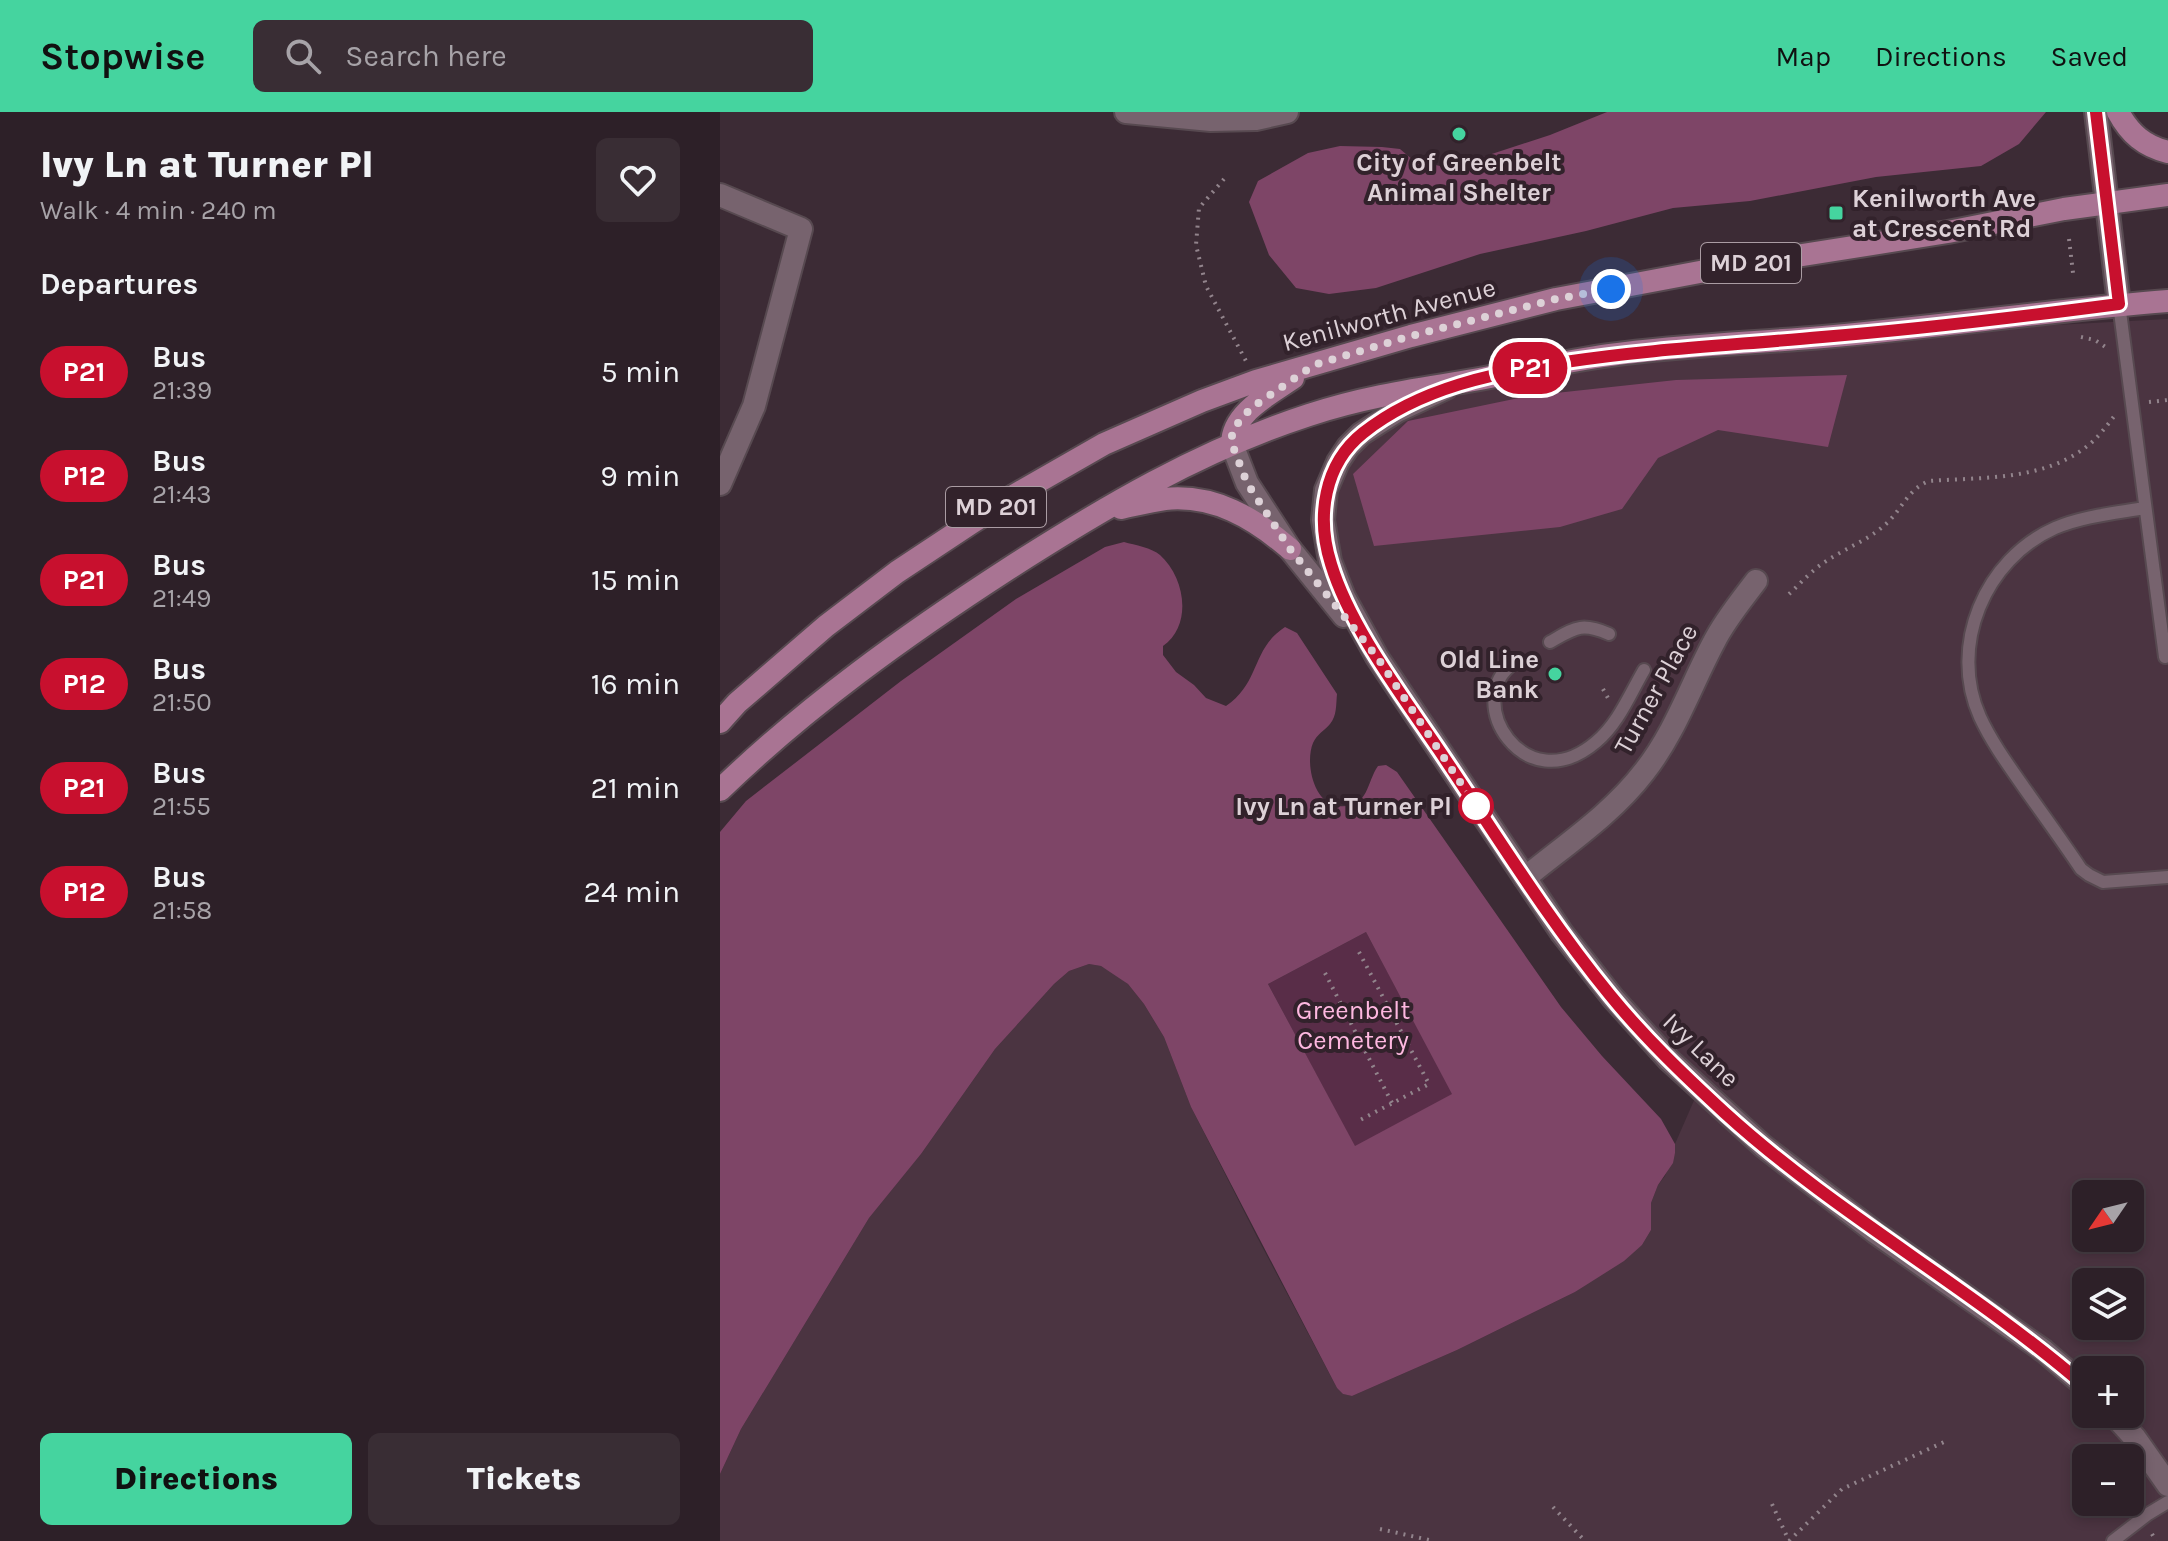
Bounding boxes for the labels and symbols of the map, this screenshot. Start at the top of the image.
marker: City of Greenbelt Animal Shelter [1450,125,1468,143]
place label: City of Greenbelt Animal Shelter [1356,147,1562,208]
place label: Kenilworth Ave at Crescent Rd [1852,183,2036,244]
marker: Kenilworth Ave at Crescent Rd [1827,204,1845,222]
road number: MD 201 [1701,243,1801,283]
your location [1591,269,1631,309]
street label: Kenilworth Avenue [1279,272,1499,358]
line badge: P21 [1484,342,1576,394]
road number: MD 201 [946,487,1046,527]
street label: Turner Place [1608,619,1704,759]
place label: Old Line Bank [1439,644,1539,705]
marker: Old Line Bank [1546,665,1564,683]
marker: Ivy Ln at Turner Pl [1459,789,1493,823]
place label: Ivy Ln at Turner Pl [1235,791,1452,822]
park label: Greenbelt Cemetery [1296,995,1410,1056]
street label: Ivy Lane [1656,1006,1746,1094]
north arrow [2072,1180,2144,1252]

